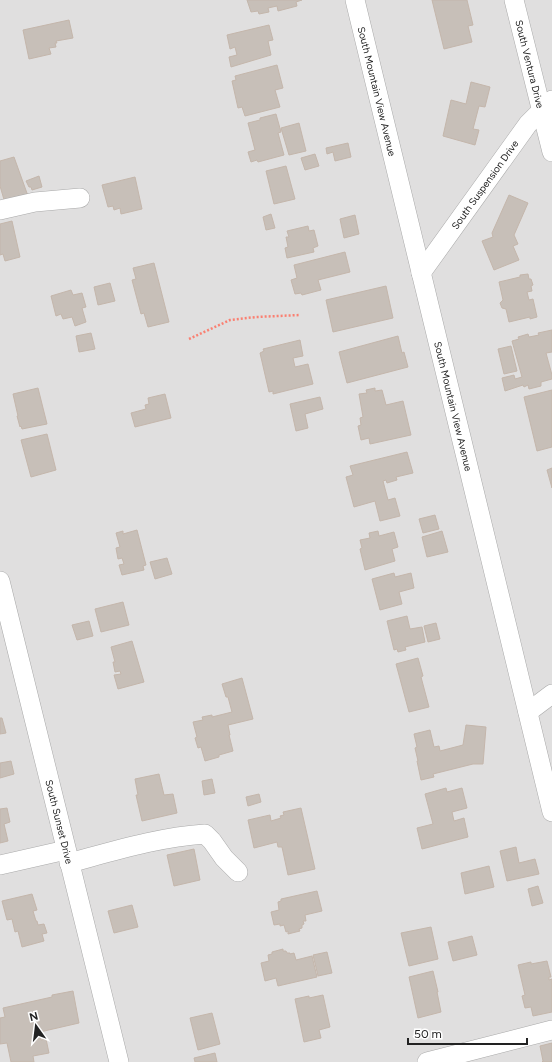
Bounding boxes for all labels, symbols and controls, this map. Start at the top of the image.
street label: South Ventura Drive [513,19,547,110]
street label: South Mountain View Avenue [355,25,399,158]
street label: South Suspension Drive [448,137,521,232]
street label: South Mountain View Avenue [432,340,476,473]
street label: South Sunset Drive [43,778,76,866]
north arrow [16,1006,56,1046]
text: N [28,1009,39,1024]
scale bar [408,1020,527,1046]
text: 50 m [414,1027,442,1041]

